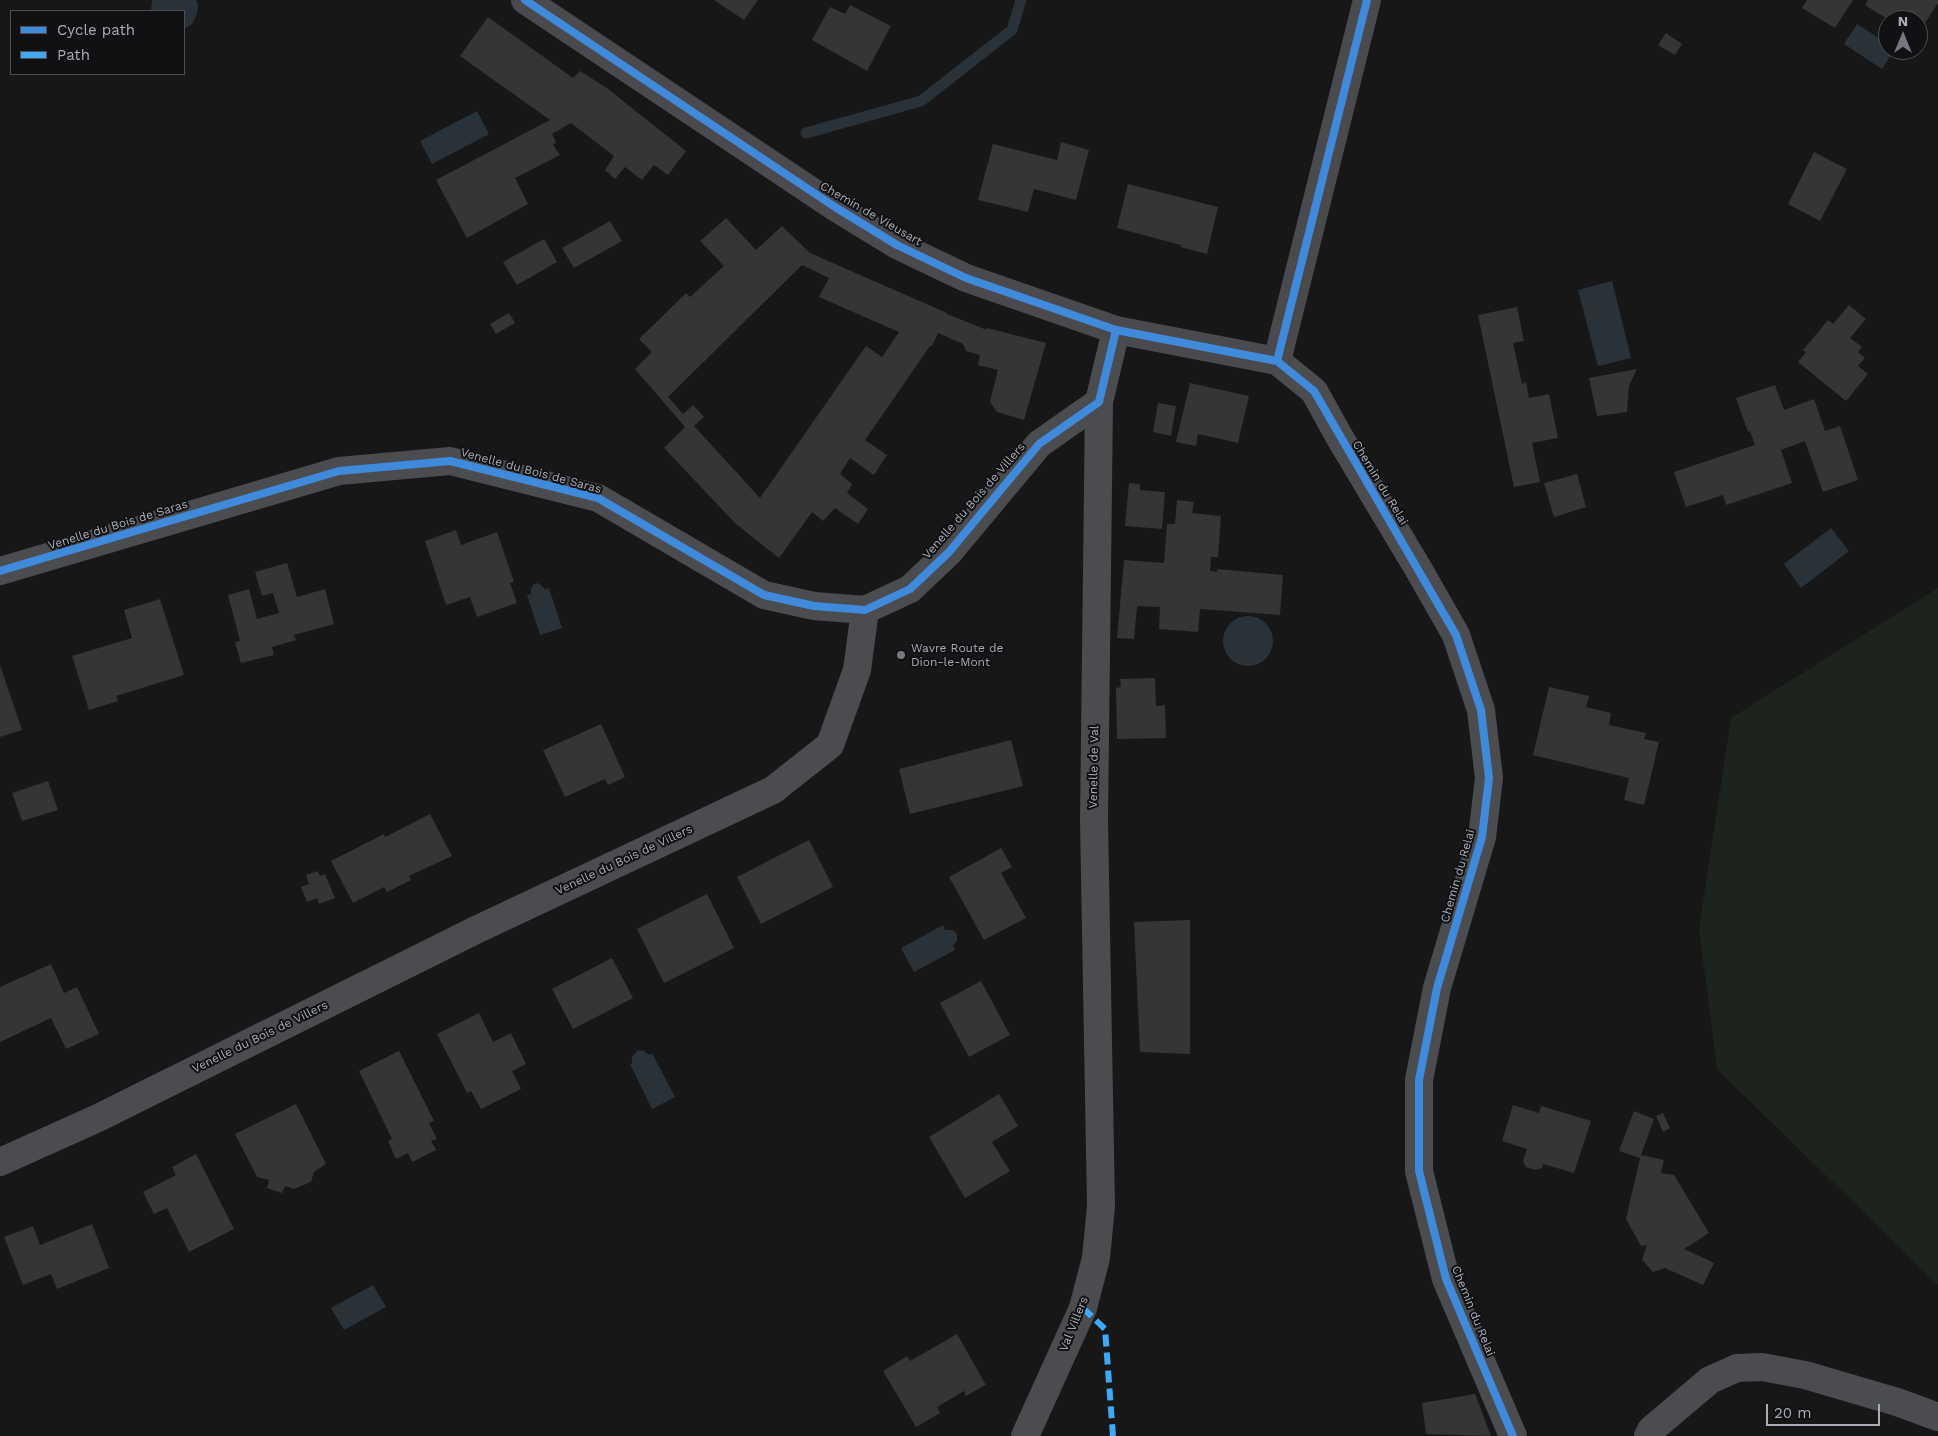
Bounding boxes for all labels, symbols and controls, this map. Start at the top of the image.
legend [10,10,185,75]
north arrow [1878,10,1928,60]
text: N [1898,13,1908,29]
text: Cycle path [57,21,135,39]
text: Path [57,46,90,64]
street label: Chemin de Vieusart [817,179,925,249]
street label: Chemin du Relai [1349,438,1411,528]
street label: Venelle du Bois de Villers [920,440,1028,562]
street label: Venelle du Bois de Saras [459,445,603,497]
street label: Venelle du Bois de Saras [46,497,190,553]
place label: Wavre Route de Dion-le-Mont [911,641,1003,669]
marker: Wavre Route de Dion-le-Mont [895,649,907,661]
street label: Venelle de Val [1086,725,1102,809]
street label: Venelle du Bois de Villers [553,822,695,898]
street label: Chemin du Relai [1438,828,1478,924]
street label: Venelle du Bois de Villers [190,998,330,1076]
street label: Chemin du Relai [1448,1264,1498,1358]
street label: Val Villers [1056,1294,1092,1354]
scale bar [1768,1394,1882,1426]
text: 20 m [1774,1404,1812,1422]

